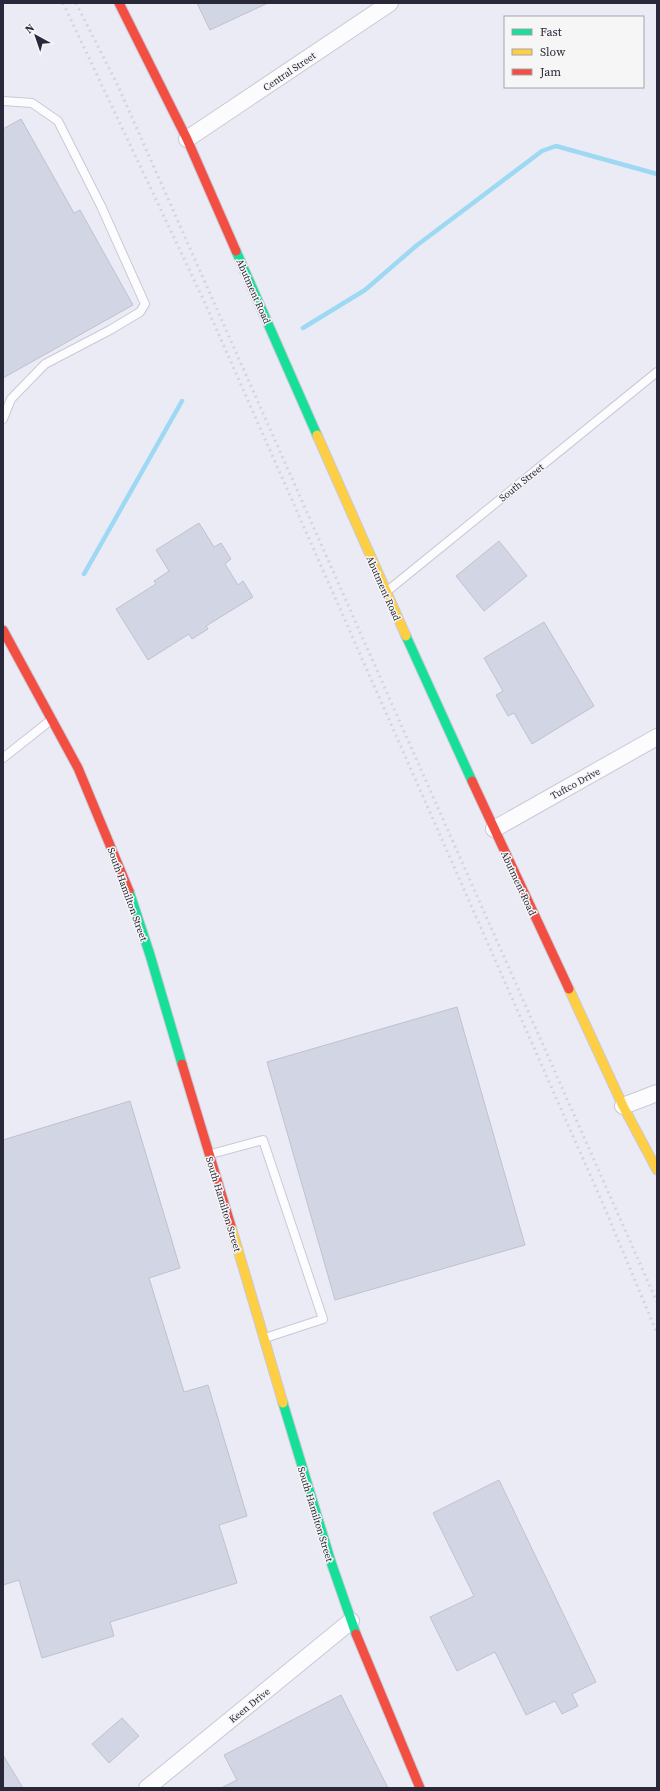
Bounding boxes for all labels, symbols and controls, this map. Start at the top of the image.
north arrow [16,16,56,56]
legend [504,16,644,88]
text: N [22,20,38,37]
text: Fast [540,24,562,40]
text: Slow [540,44,566,60]
street label: Central Street [260,49,319,94]
text: Jam [539,64,561,80]
street label: Abutment Road [233,257,274,326]
street label: South Street [496,460,547,504]
street label: Abutment Road [363,554,404,623]
street label: Tuftco Drive [548,764,602,802]
street label: South Hamilton Street [105,846,151,943]
street label: Abutment Road [498,849,539,918]
street label: South Hamilton Street [203,1155,244,1254]
street label: South Hamilton Street [295,1465,336,1564]
street label: Keen Drive [226,1685,273,1726]

